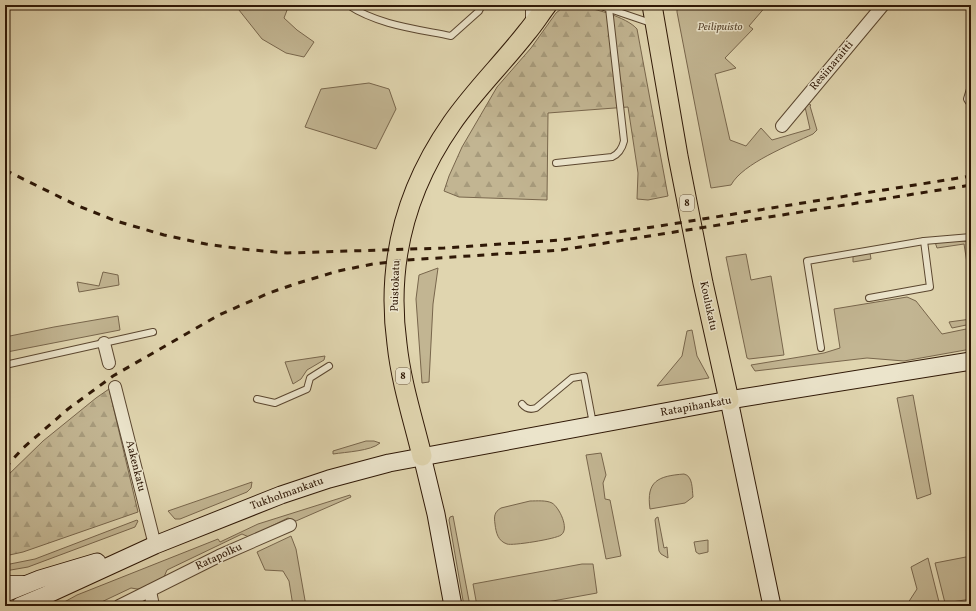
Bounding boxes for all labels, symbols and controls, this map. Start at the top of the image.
park label: Peilipuisto [698,20,742,35]
street label: Resiinaraitti [807,38,857,94]
road number: 8 [680,195,694,211]
street label: Puistokatu [388,260,404,312]
street label: Koulukatu [695,280,721,332]
road number: 8 [396,368,410,384]
street label: Ratapihankatu [659,393,733,421]
street label: Aakenkatu [121,439,149,493]
street label: Tukholmankatu [248,474,326,514]
street label: Ratapolku [193,540,245,574]

